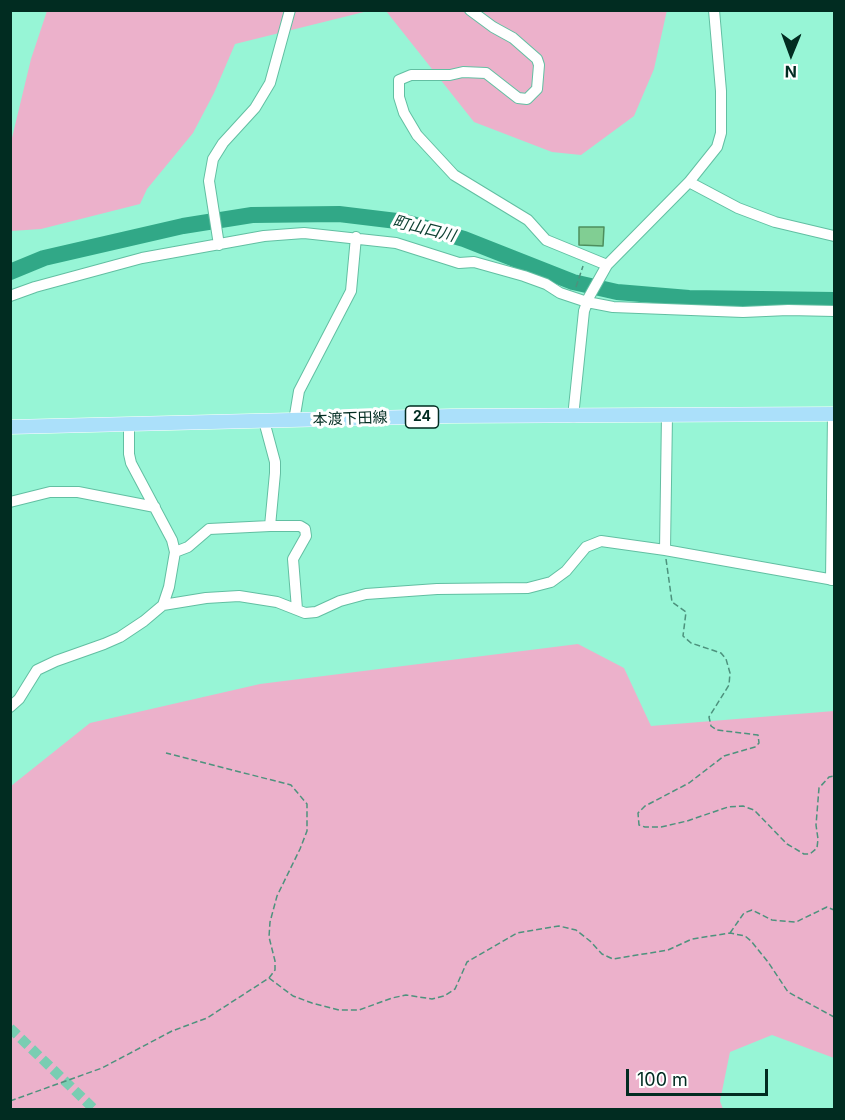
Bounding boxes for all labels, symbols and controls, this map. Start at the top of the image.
north arrow [761,24,821,84]
text: N [784,62,797,82]
water label: 町山口川 [391,212,457,246]
road number: 24 [406,406,438,428]
street label: 本渡下田線 [312,409,388,429]
scale bar [629,1057,772,1095]
text: 100 m [637,1069,688,1090]

